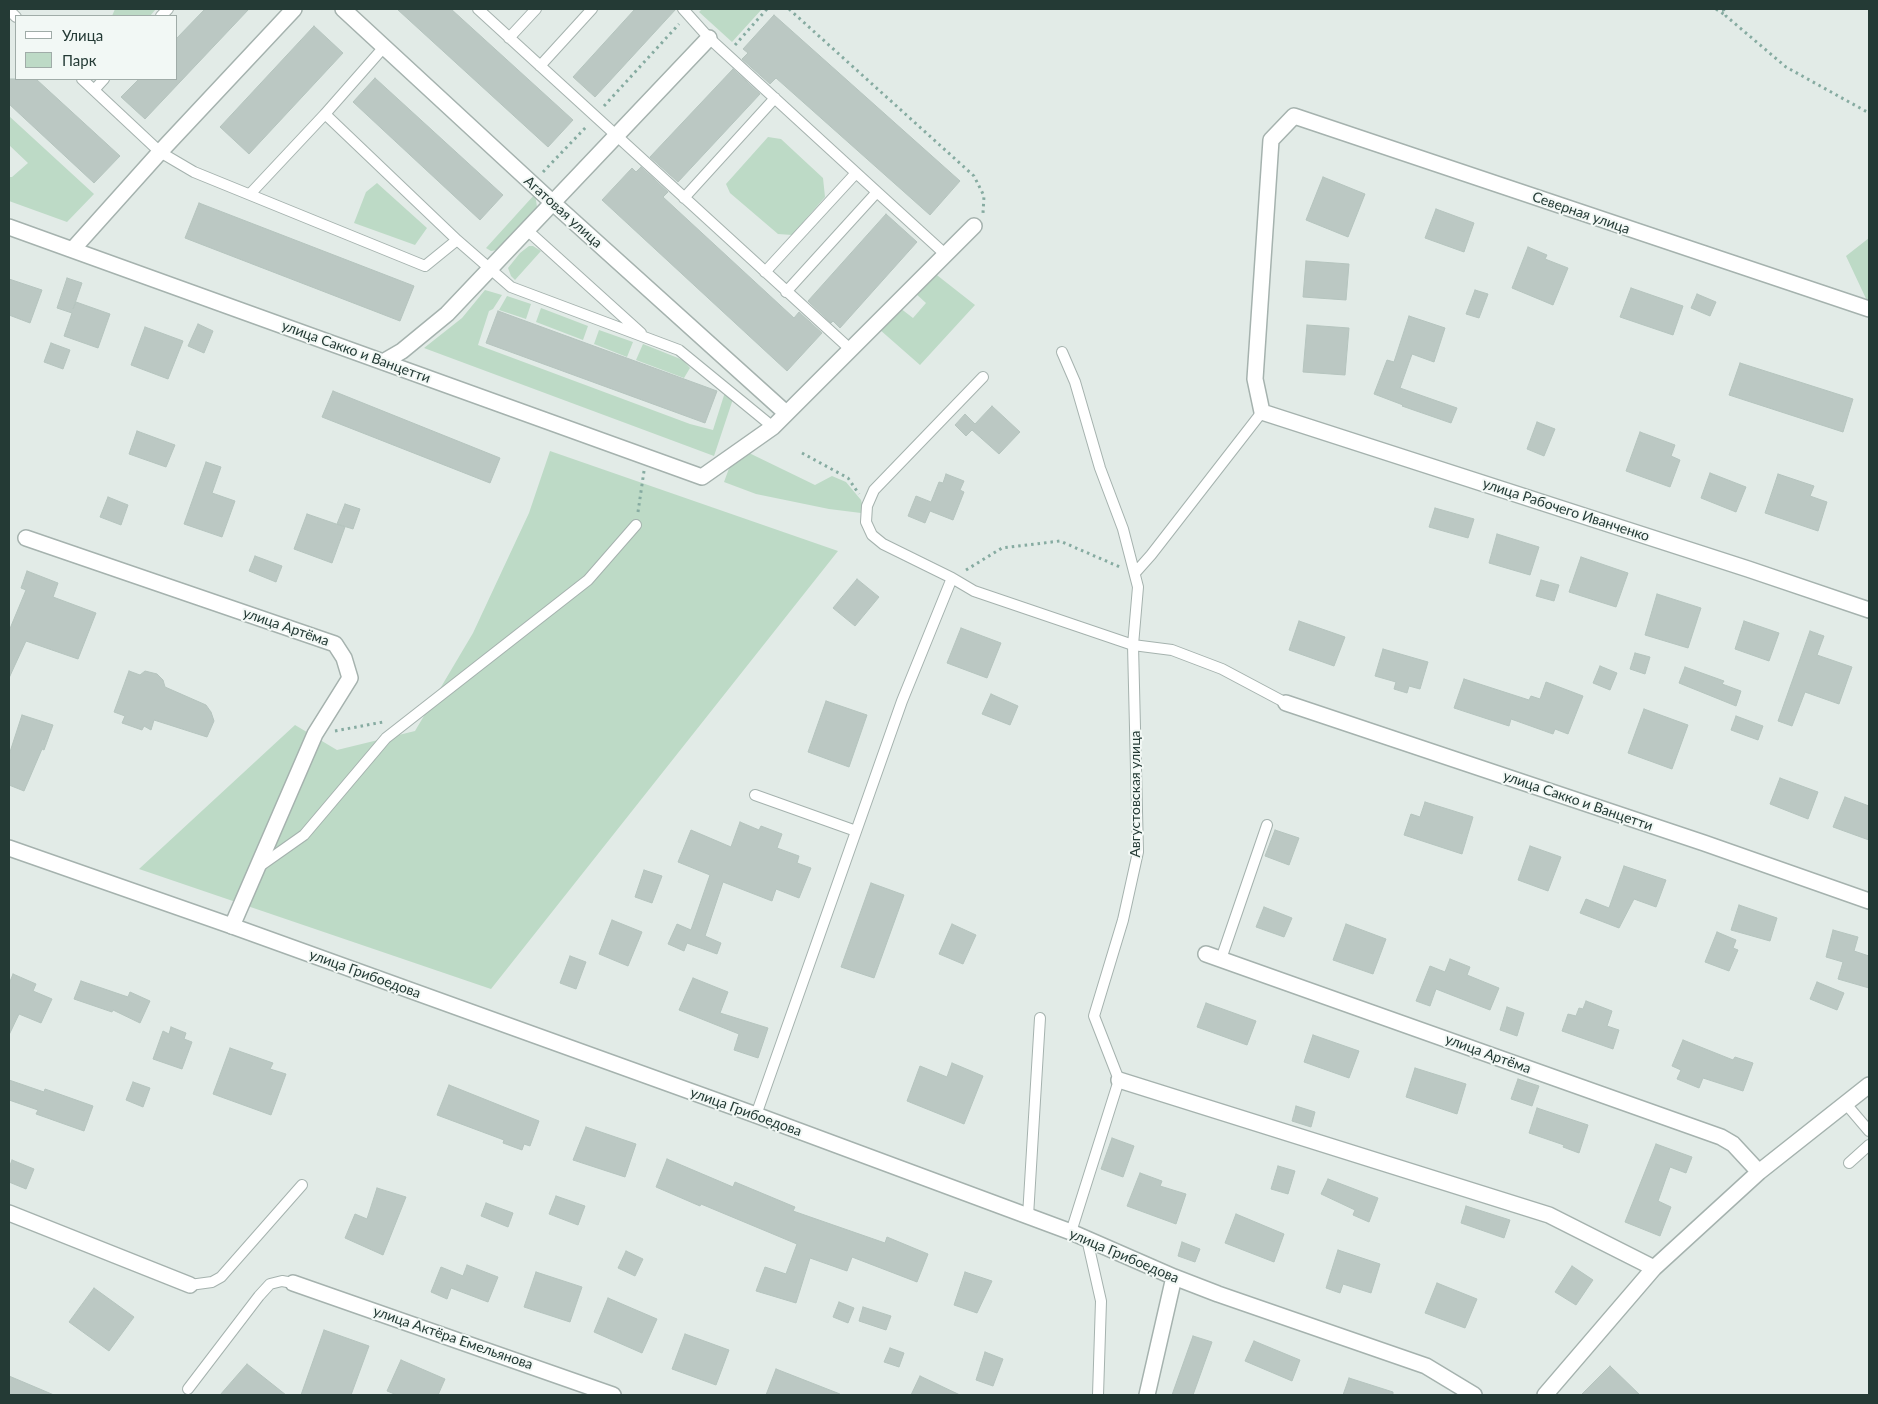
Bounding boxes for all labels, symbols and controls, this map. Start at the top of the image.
legend [15,15,178,80]
text: Улица [62,26,103,44]
text: Парк [62,51,96,69]
street label: Агатовая улица [520,173,606,251]
street label: Северная улица [1530,188,1632,238]
street label: улица Сакко и Ванцетти [279,317,433,387]
street label: улица Рабочего Иванченко [1480,475,1652,545]
street label: улица Артёма [241,604,331,650]
street label: Августовская улица [1127,730,1143,858]
street label: улица Сакко и Ванцетти [1501,767,1655,835]
street label: улица Грибоедова [307,946,423,1002]
street label: улица Артёма [1443,1031,1533,1077]
street label: улица Грибоедова [688,1084,804,1140]
street label: улица Грибоедова [1067,1225,1181,1287]
street label: улица Актёра Емельянова [371,1303,535,1373]

